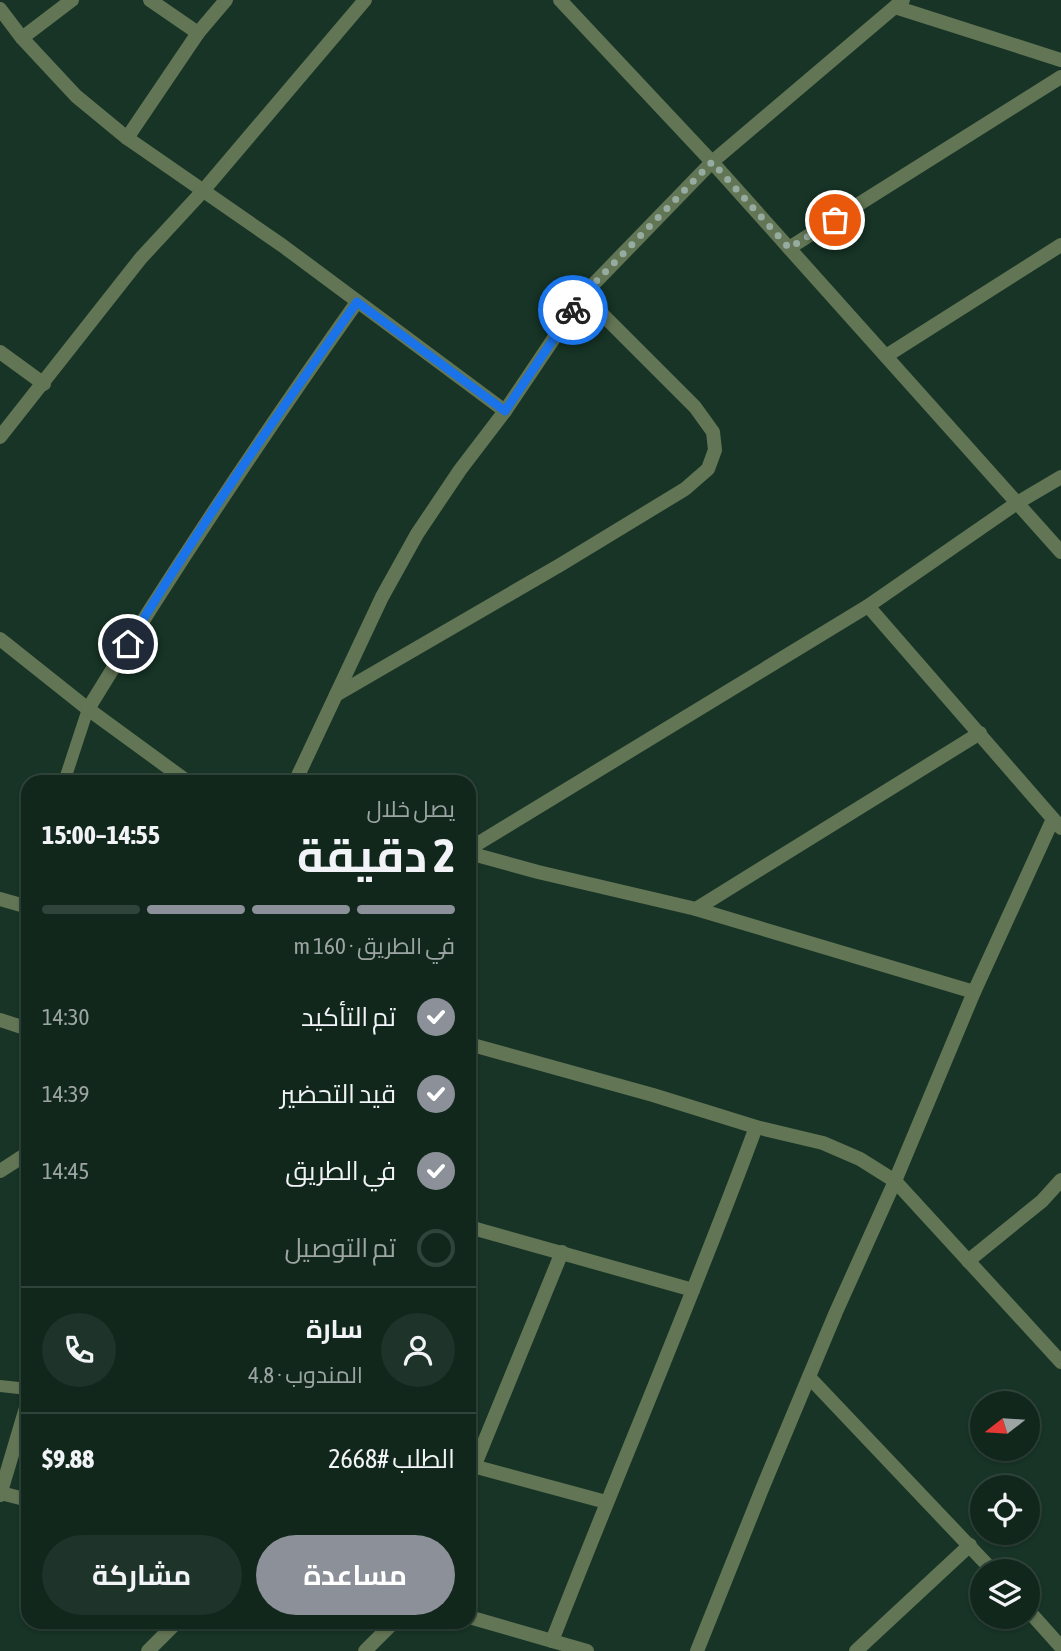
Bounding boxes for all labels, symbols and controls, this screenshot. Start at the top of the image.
pin [805,190,865,250]
icon: bag [816,201,854,239]
courier [538,275,608,345]
icon: bike [554,291,592,329]
pin [98,614,158,674]
icon: home [109,625,147,663]
text: يصل خلال [366,796,455,822]
text: 14:55–15:00 [42,820,160,850]
text: 2 دقيقة [297,829,455,882]
text: في الطريق · 160 m [294,933,455,959]
icon: check [417,998,455,1036]
text: تم التأكيد [301,1002,396,1032]
text: 14:30 [42,1004,89,1030]
icon: check [417,1075,455,1113]
text: قيد التحضير [280,1079,396,1109]
text: 14:39 [42,1081,89,1107]
icon: check [417,1152,455,1190]
text: في الطريق [285,1156,396,1186]
text: 14:45 [42,1158,89,1184]
text: تم التوصيل [284,1233,396,1263]
button: phone [42,1313,116,1387]
button: person [381,1313,455,1387]
text: سارة [306,1314,363,1344]
text: المندوب · 4.8 [248,1362,363,1388]
north arrow [970,1391,1040,1461]
map controls [970,1391,1040,1629]
text: $9.88 [42,1444,94,1474]
text: الطلب #2668 [328,1444,455,1474]
button: locate [970,1475,1040,1545]
button: مشاركة [42,1535,242,1615]
button: مساعدة [256,1535,455,1615]
button: layers [970,1559,1040,1629]

